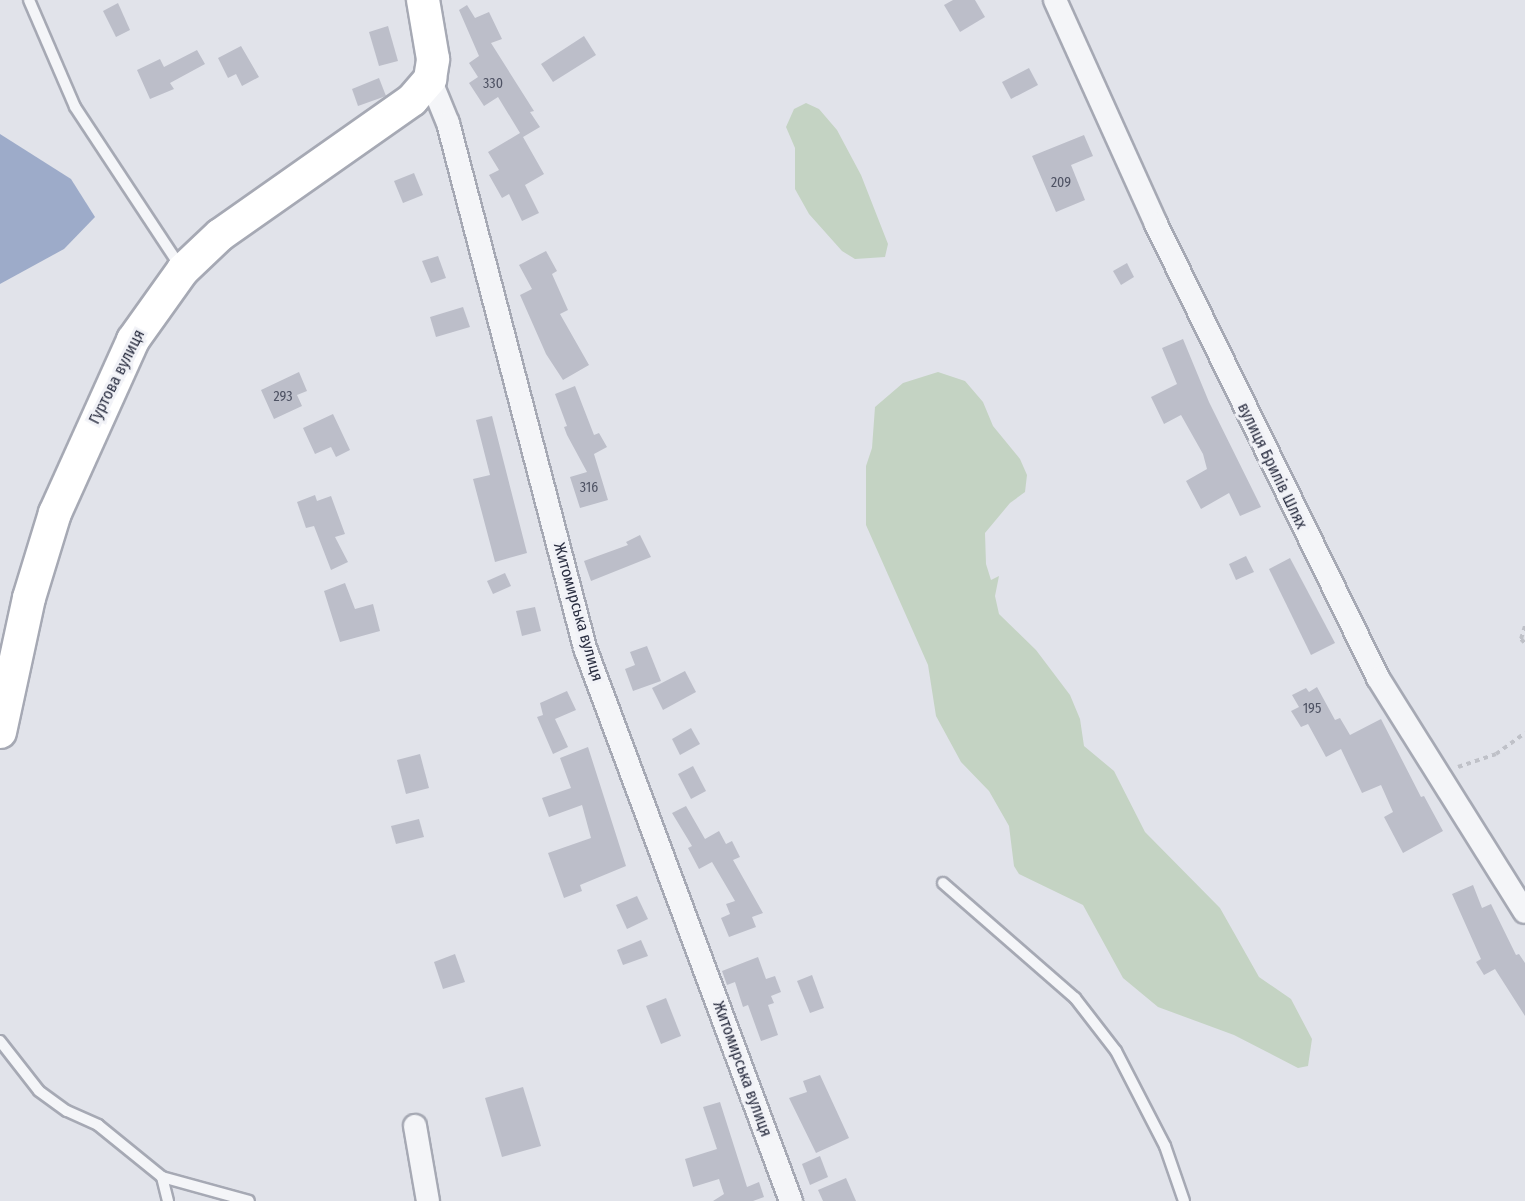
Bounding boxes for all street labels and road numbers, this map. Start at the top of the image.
street label: Гуртова вулиця [85,327,149,427]
street label: вулиця Брилів Шлях [1233,400,1311,532]
street label: Житомирська вулиця [549,541,607,683]
street label: Житомирська вулиця [709,999,775,1139]

